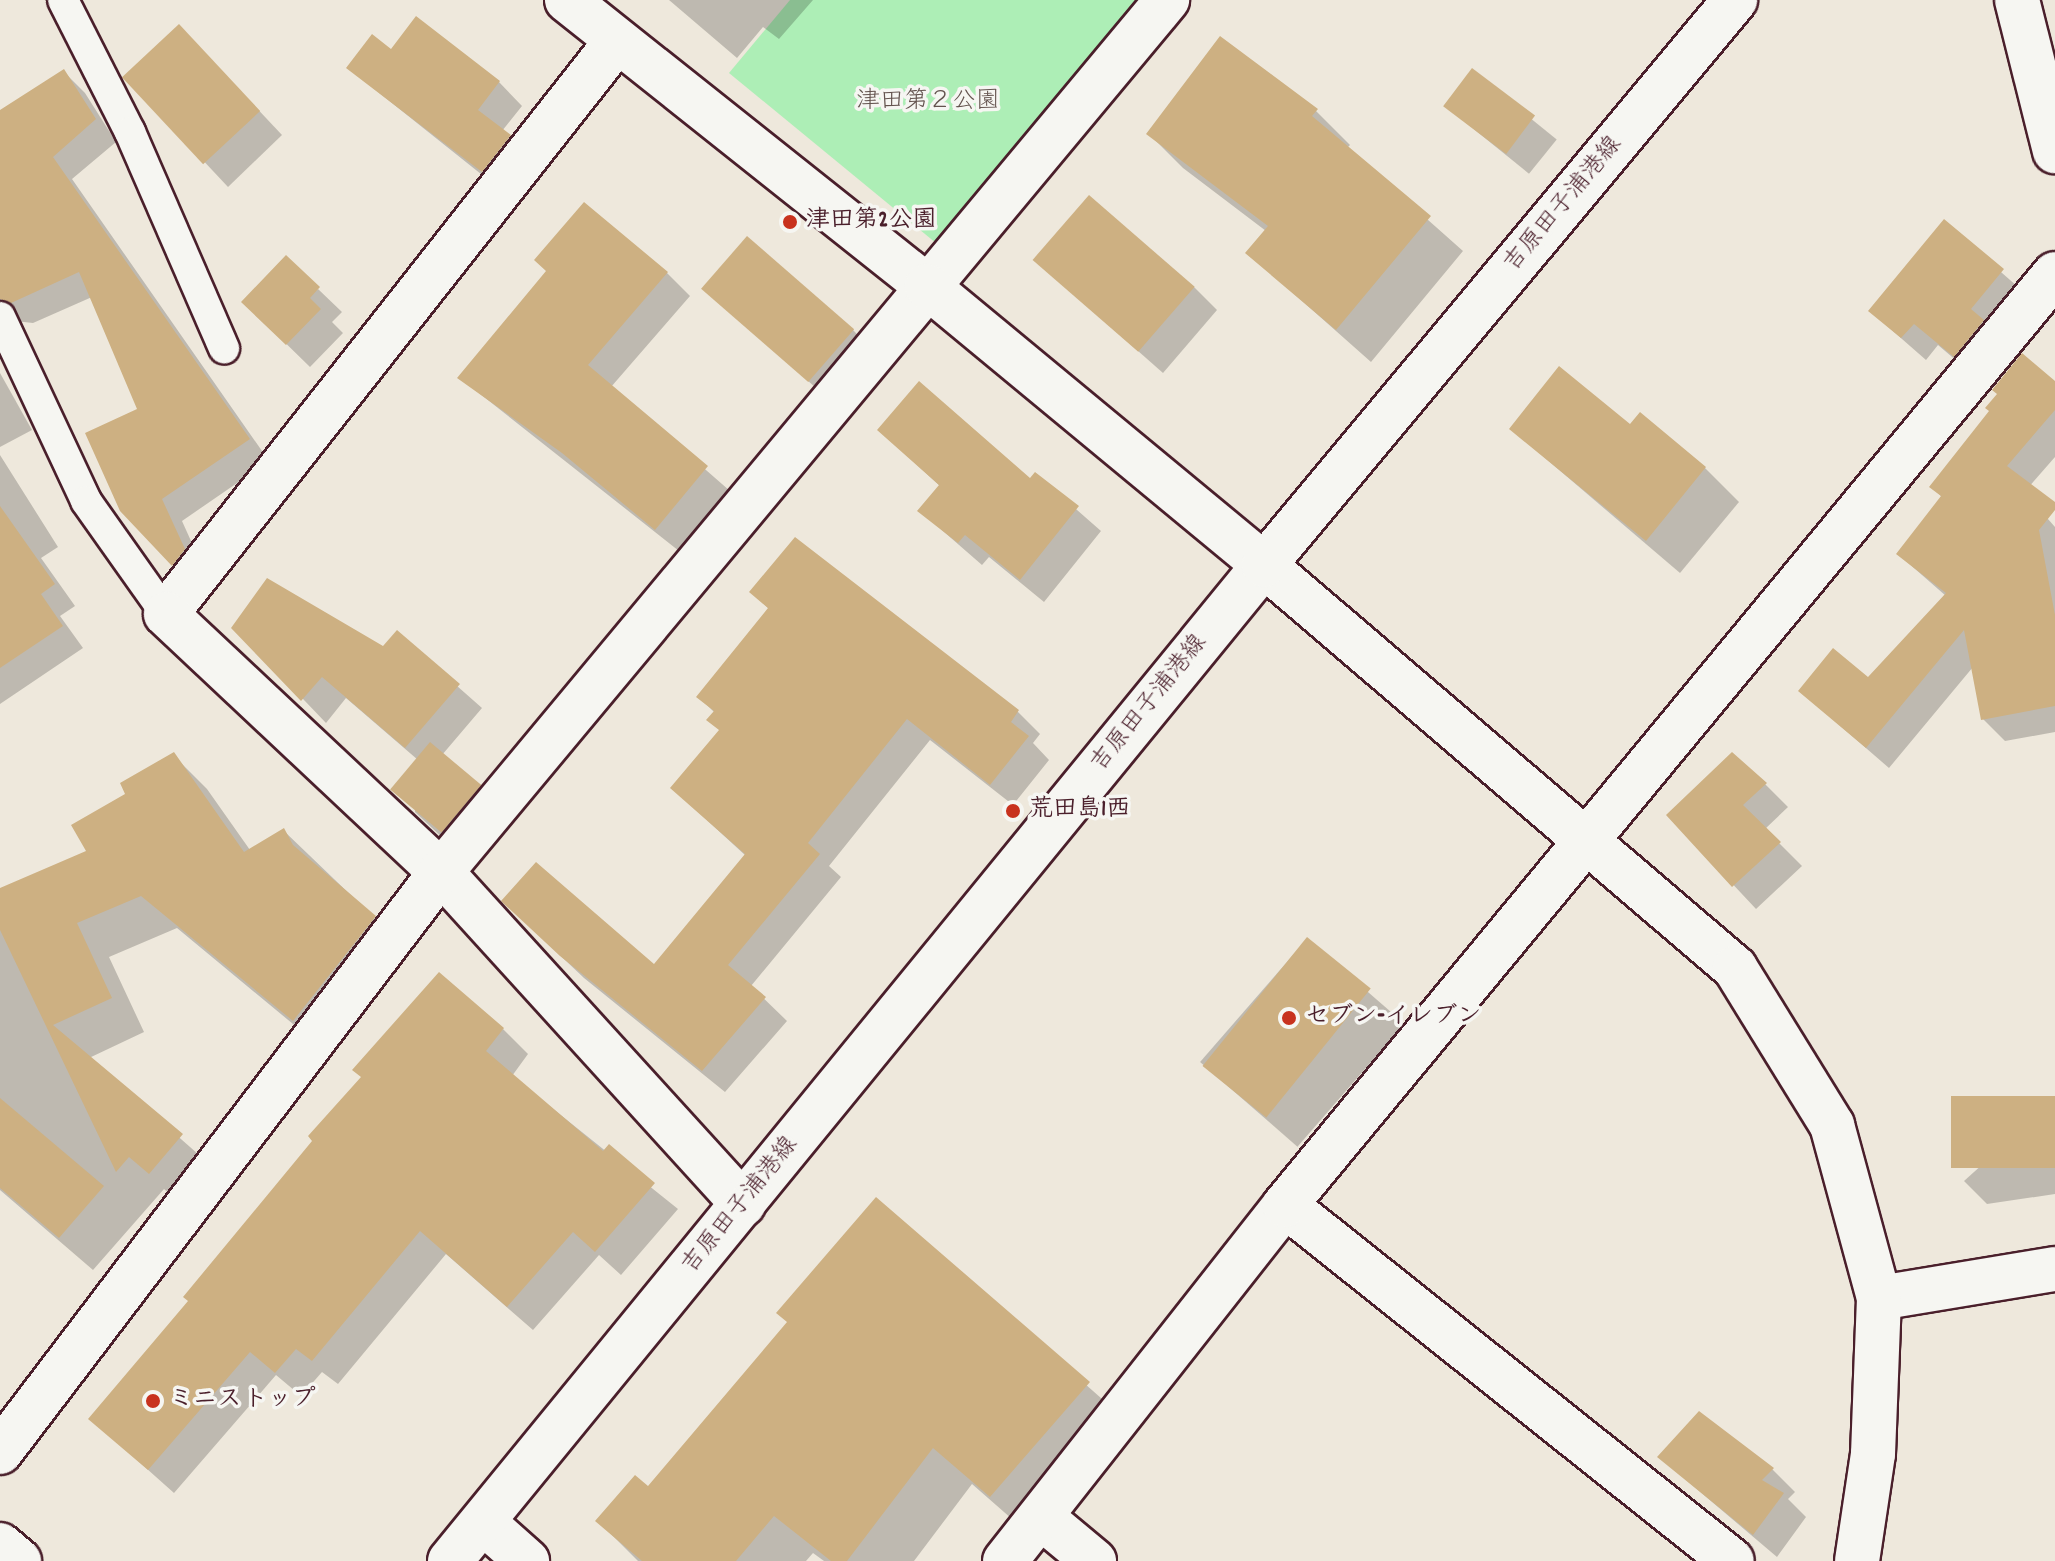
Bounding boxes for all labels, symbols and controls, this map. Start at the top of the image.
park label: 津田第２公園 [856,89,1000,117]
street label: 吉原田子浦港線 [1499,131,1629,279]
place label: 津田第2公園 [806,208,936,236]
marker: 津田第2公園 [781,213,799,231]
street label: 吉原田子浦港線 [1086,630,1214,778]
place label: 荒田島1西 [1029,797,1130,825]
marker: 荒田島1西 [1004,802,1022,820]
place label: セブン-イレブン [1305,1004,1481,1032]
marker: セブン-イレブン [1280,1009,1298,1027]
street label: 吉原田子浦港線 [677,1132,805,1280]
place label: ミニストップ [169,1387,313,1415]
marker: ミニストップ [144,1392,162,1410]

